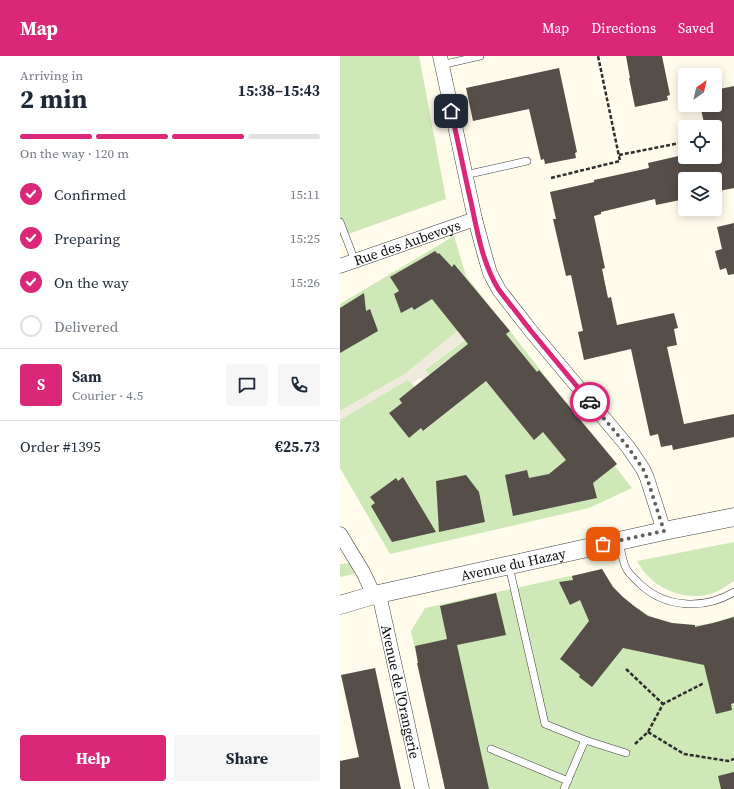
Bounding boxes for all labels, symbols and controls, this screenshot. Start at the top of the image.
text: Map [20,15,58,41]
text: Map [542,18,569,38]
text: Directions [591,18,656,38]
text: Saved [678,18,714,38]
text: Arriving in [20,67,83,84]
north arrow [678,68,722,112]
map controls [678,68,722,216]
text: 15:38–15:43 [238,80,320,101]
text: 2 min [20,81,87,117]
pin [434,94,468,128]
icon: home [440,100,462,122]
button: locate [678,120,722,164]
text: On the way · 120 m [20,145,129,162]
button: layers [678,172,722,216]
icon: check [20,183,42,205]
text: Confirmed [54,184,126,205]
text: 15:11 [290,186,320,203]
street label: Rue des Aubevoys [351,215,463,270]
icon: check [20,227,42,249]
text: Preparing [54,228,120,249]
text: 15:25 [290,230,320,247]
icon: check [20,271,42,293]
text: On the way [54,272,129,293]
text: 15:26 [290,274,320,291]
text: Delivered [54,316,118,337]
button: chat [226,364,268,406]
button: phone [278,364,320,406]
text: Sam [72,366,102,387]
text: S [37,374,45,395]
courier [570,382,610,422]
text: Courier · 4.5 [72,387,143,404]
icon: car [579,391,601,413]
text: Order #1395 [20,436,101,457]
text: €25.73 [275,436,320,457]
pin [586,527,620,561]
icon: bag [592,533,614,555]
street label: Avenue du Hazay [459,543,568,586]
street label: Avenue de l'Orangerie [376,623,425,760]
button: Help [20,735,166,781]
button: Share [174,735,320,781]

